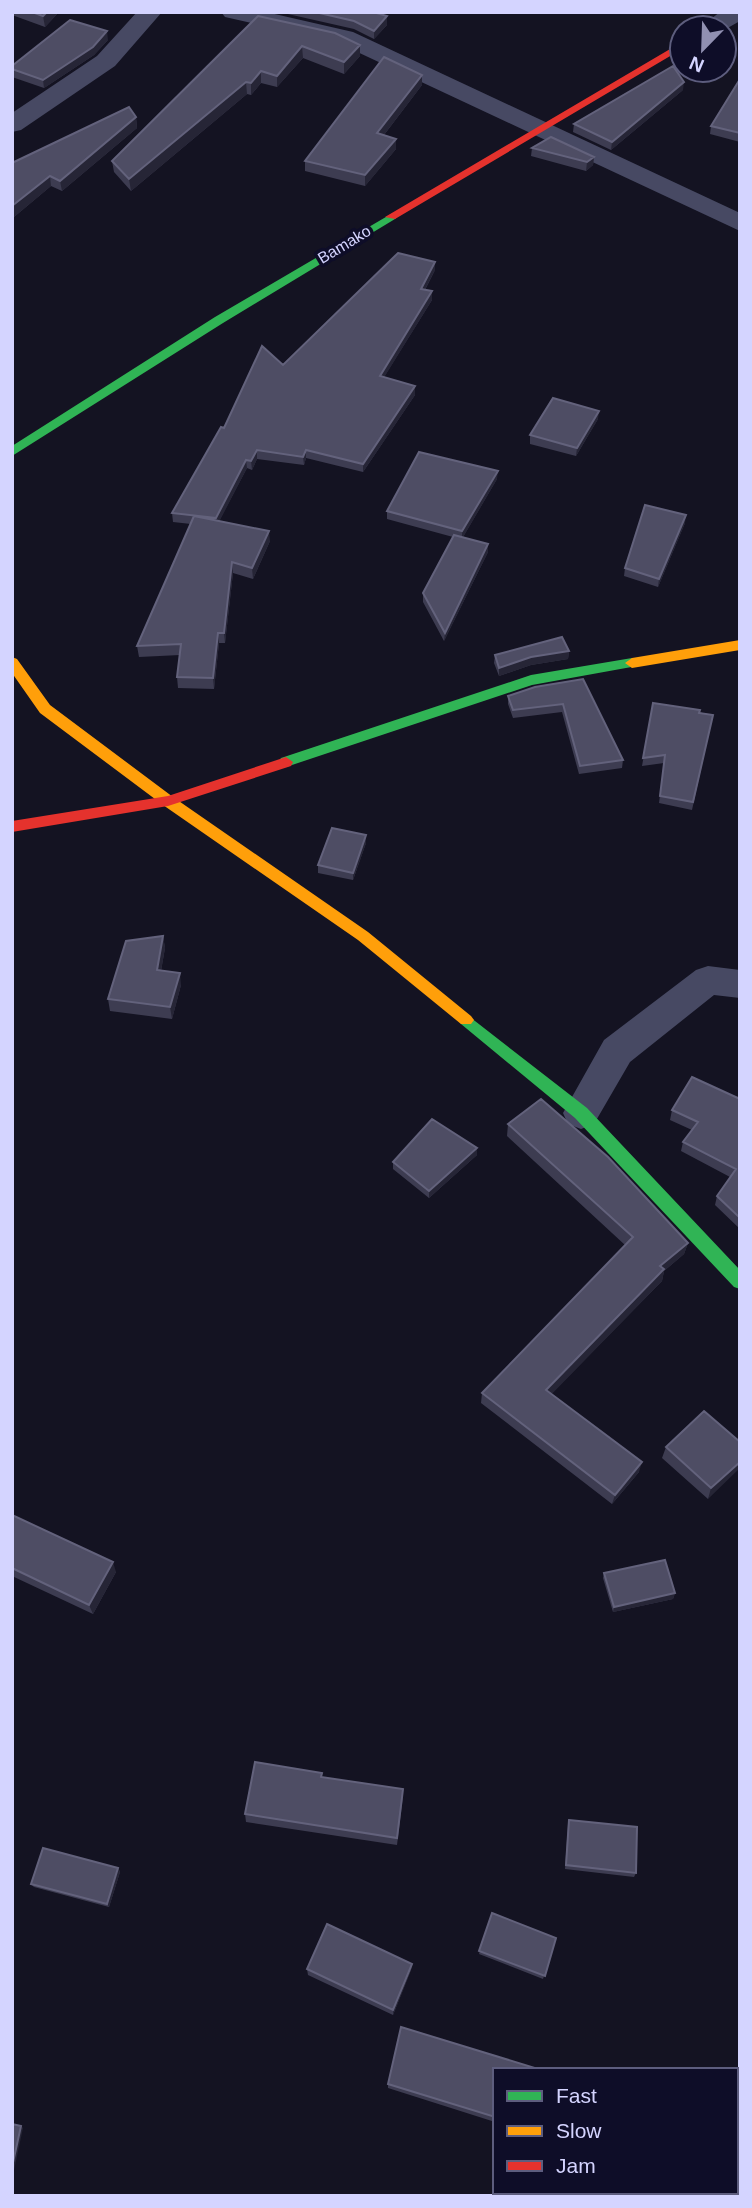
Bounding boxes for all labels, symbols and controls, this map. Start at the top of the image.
north arrow [668,14,738,84]
text: N [686,52,707,77]
street label: Bamako [315,222,374,267]
legend [493,2068,738,2194]
text: Fast [556,2084,597,2107]
text: Slow [556,2119,602,2142]
text: Jam [556,2154,596,2177]

